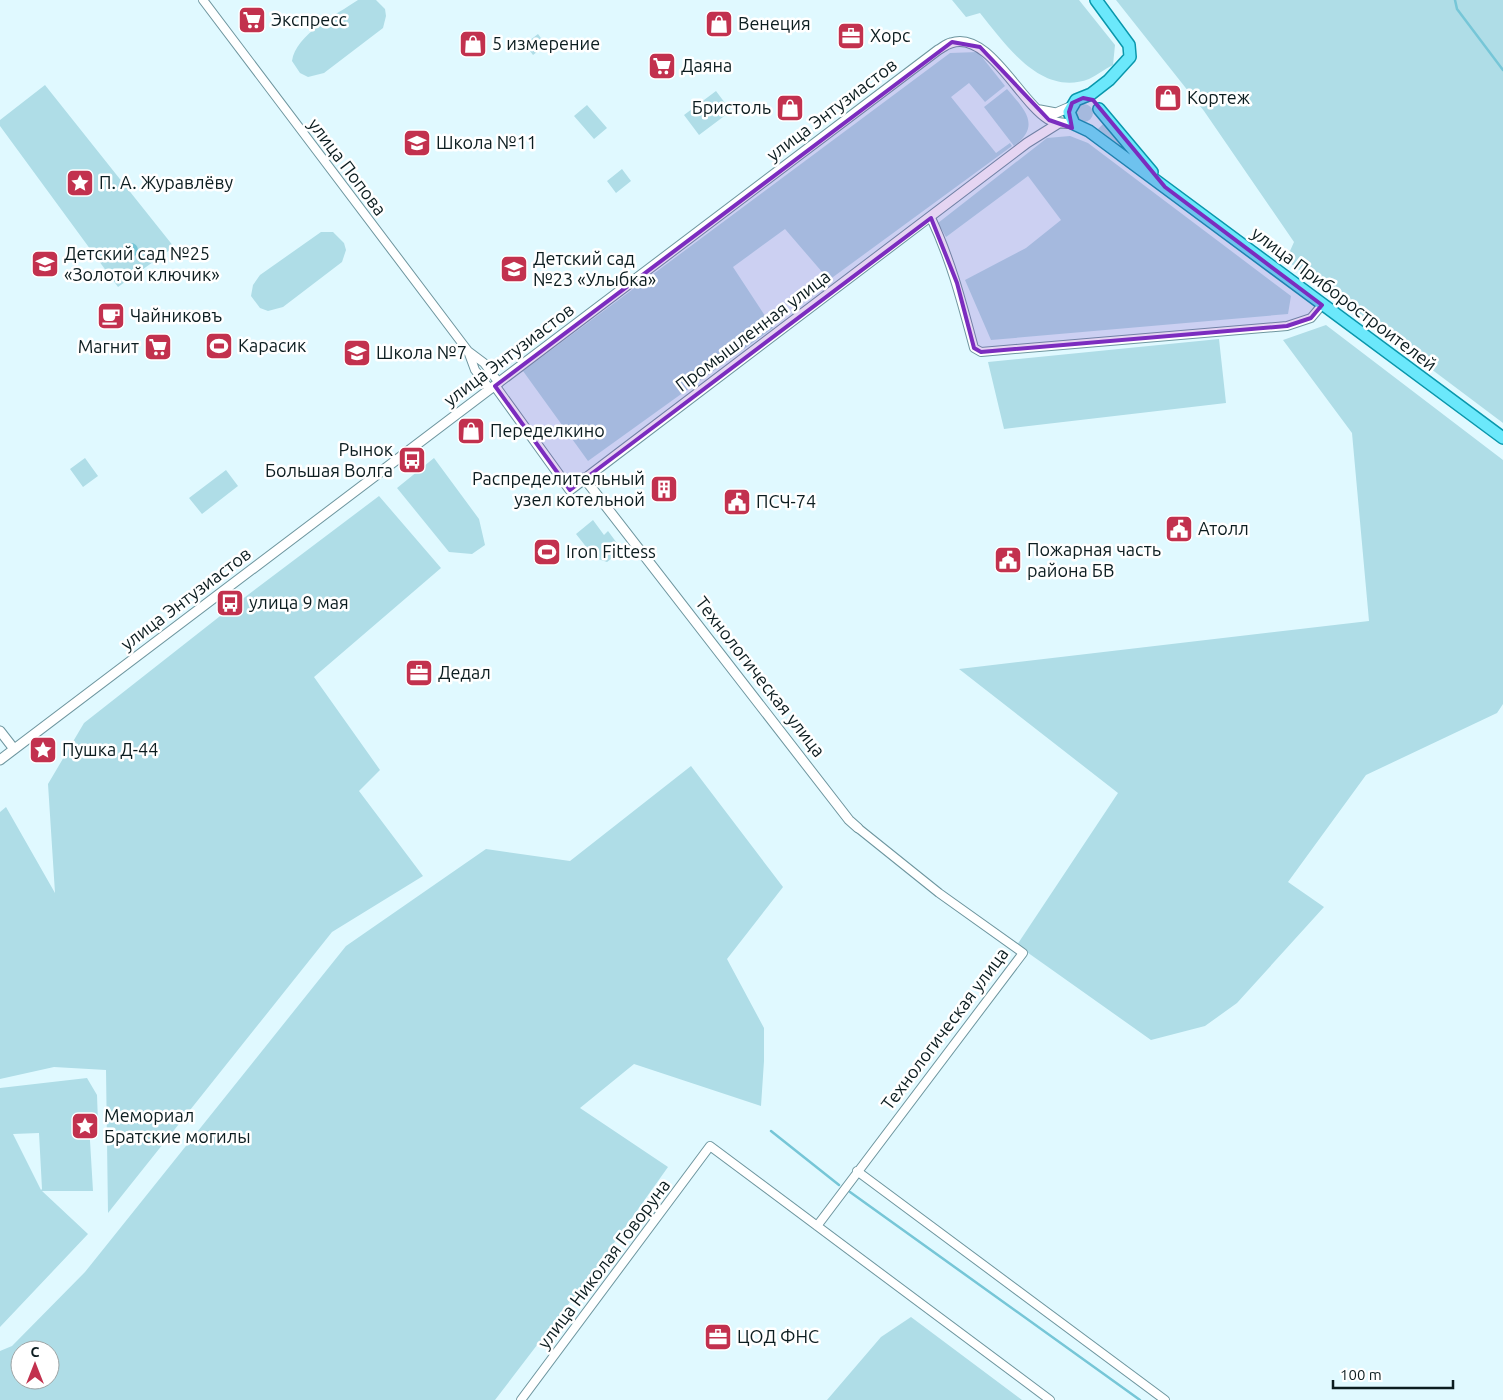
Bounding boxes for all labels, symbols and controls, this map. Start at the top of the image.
supermarket icon: Экспресс [237,5,267,35]
place label: Экспресс [271,9,347,29]
shop icon: Венеция [704,9,734,39]
place label: Венеция [738,13,811,33]
office icon: Хорс [836,21,866,51]
place label: Хорс [870,25,910,45]
shop icon: 5 измерение [458,29,488,59]
place label: 5 измерение [492,33,600,53]
supermarket icon: Даяна [647,51,677,81]
street label: улица Энтузиастов [762,54,900,165]
place label: Даяна [681,55,732,75]
shop icon: Кортеж [1153,83,1183,113]
place label: Кортеж [1187,87,1251,107]
shop icon: Бристоль [775,93,805,123]
place label: Бристоль [692,97,771,117]
street label: улица Попова [305,114,391,219]
school or university icon: Школа №11 [402,128,432,158]
place label: Школа №11 [436,132,537,152]
place icon: П. А. Журавлёву [65,168,95,198]
place label: П. А. Журавлёву [99,172,233,192]
street label: улица Приборостроителей [1248,222,1441,374]
place label: Детский сад №25 «Золотой ключик» [64,243,220,284]
place label: Детский сад №23 «Улыбка» [533,248,656,289]
school or university icon: Детский сад №25 «Золотой ключик» [30,249,60,279]
school or university icon: Детский сад №23 «Улыбка» [499,254,529,284]
street label: Промышленная улица [671,266,834,395]
street label: улица Энтузиастов [439,299,577,410]
cafe icon: Чайниковъ [96,301,126,331]
place label: Чайниковъ [130,305,223,325]
sports icon: Карасик [204,331,234,361]
supermarket icon: Магнит [143,332,173,362]
place label: Карасик [238,335,306,355]
place label: Магнит [78,336,139,356]
school or university icon: Школа №7 [342,338,372,368]
place label: Школа №7 [376,342,467,362]
shop icon: Переделкино [456,416,486,446]
place label: Переделкино [490,420,605,440]
place label: Рынок Большая Волга [265,439,393,480]
bus stop icon: Рынок Большая Волга [397,445,427,475]
place label: Распределительный узел котельной [472,468,645,509]
building icon: Распределительный узел котельной [649,474,679,504]
public building icon: ПСЧ-74 [722,487,752,517]
place label: ПСЧ-74 [756,491,816,511]
public building icon: Атолл [1164,514,1194,544]
place label: Атолл [1198,518,1249,538]
sports icon: Iron Fittess [532,537,562,567]
place label: Пожарная часть района БВ [1027,539,1161,580]
place label: Iron Fittess [566,541,656,561]
street label: улица Энтузиастов [116,543,254,654]
public building icon: Пожарная часть района БВ [993,545,1023,575]
bus stop icon: улица 9 мая [215,588,245,618]
place label: улица 9 мая [249,592,349,612]
street label: Технологическая улица [692,592,829,760]
office icon: Дедал [404,658,434,688]
place label: Дедал [438,662,491,682]
place icon: Пушка Д-44 [28,735,58,765]
place label: Пушка Д-44 [62,739,158,759]
street label: Технологическая улица [877,944,1012,1113]
place label: Мемориал Братские могилы [104,1105,251,1146]
place icon: Мемориал Братские могилы [70,1111,100,1141]
street label: улица Николая Говоруна [533,1175,673,1352]
office icon: ЦОД ФНС [703,1322,733,1352]
place label: ЦОД ФНС [737,1326,819,1346]
north arrow [10,1340,60,1390]
text: С [31,1344,40,1360]
scale bar [1333,1358,1453,1390]
text: 100 m [1340,1366,1382,1383]

